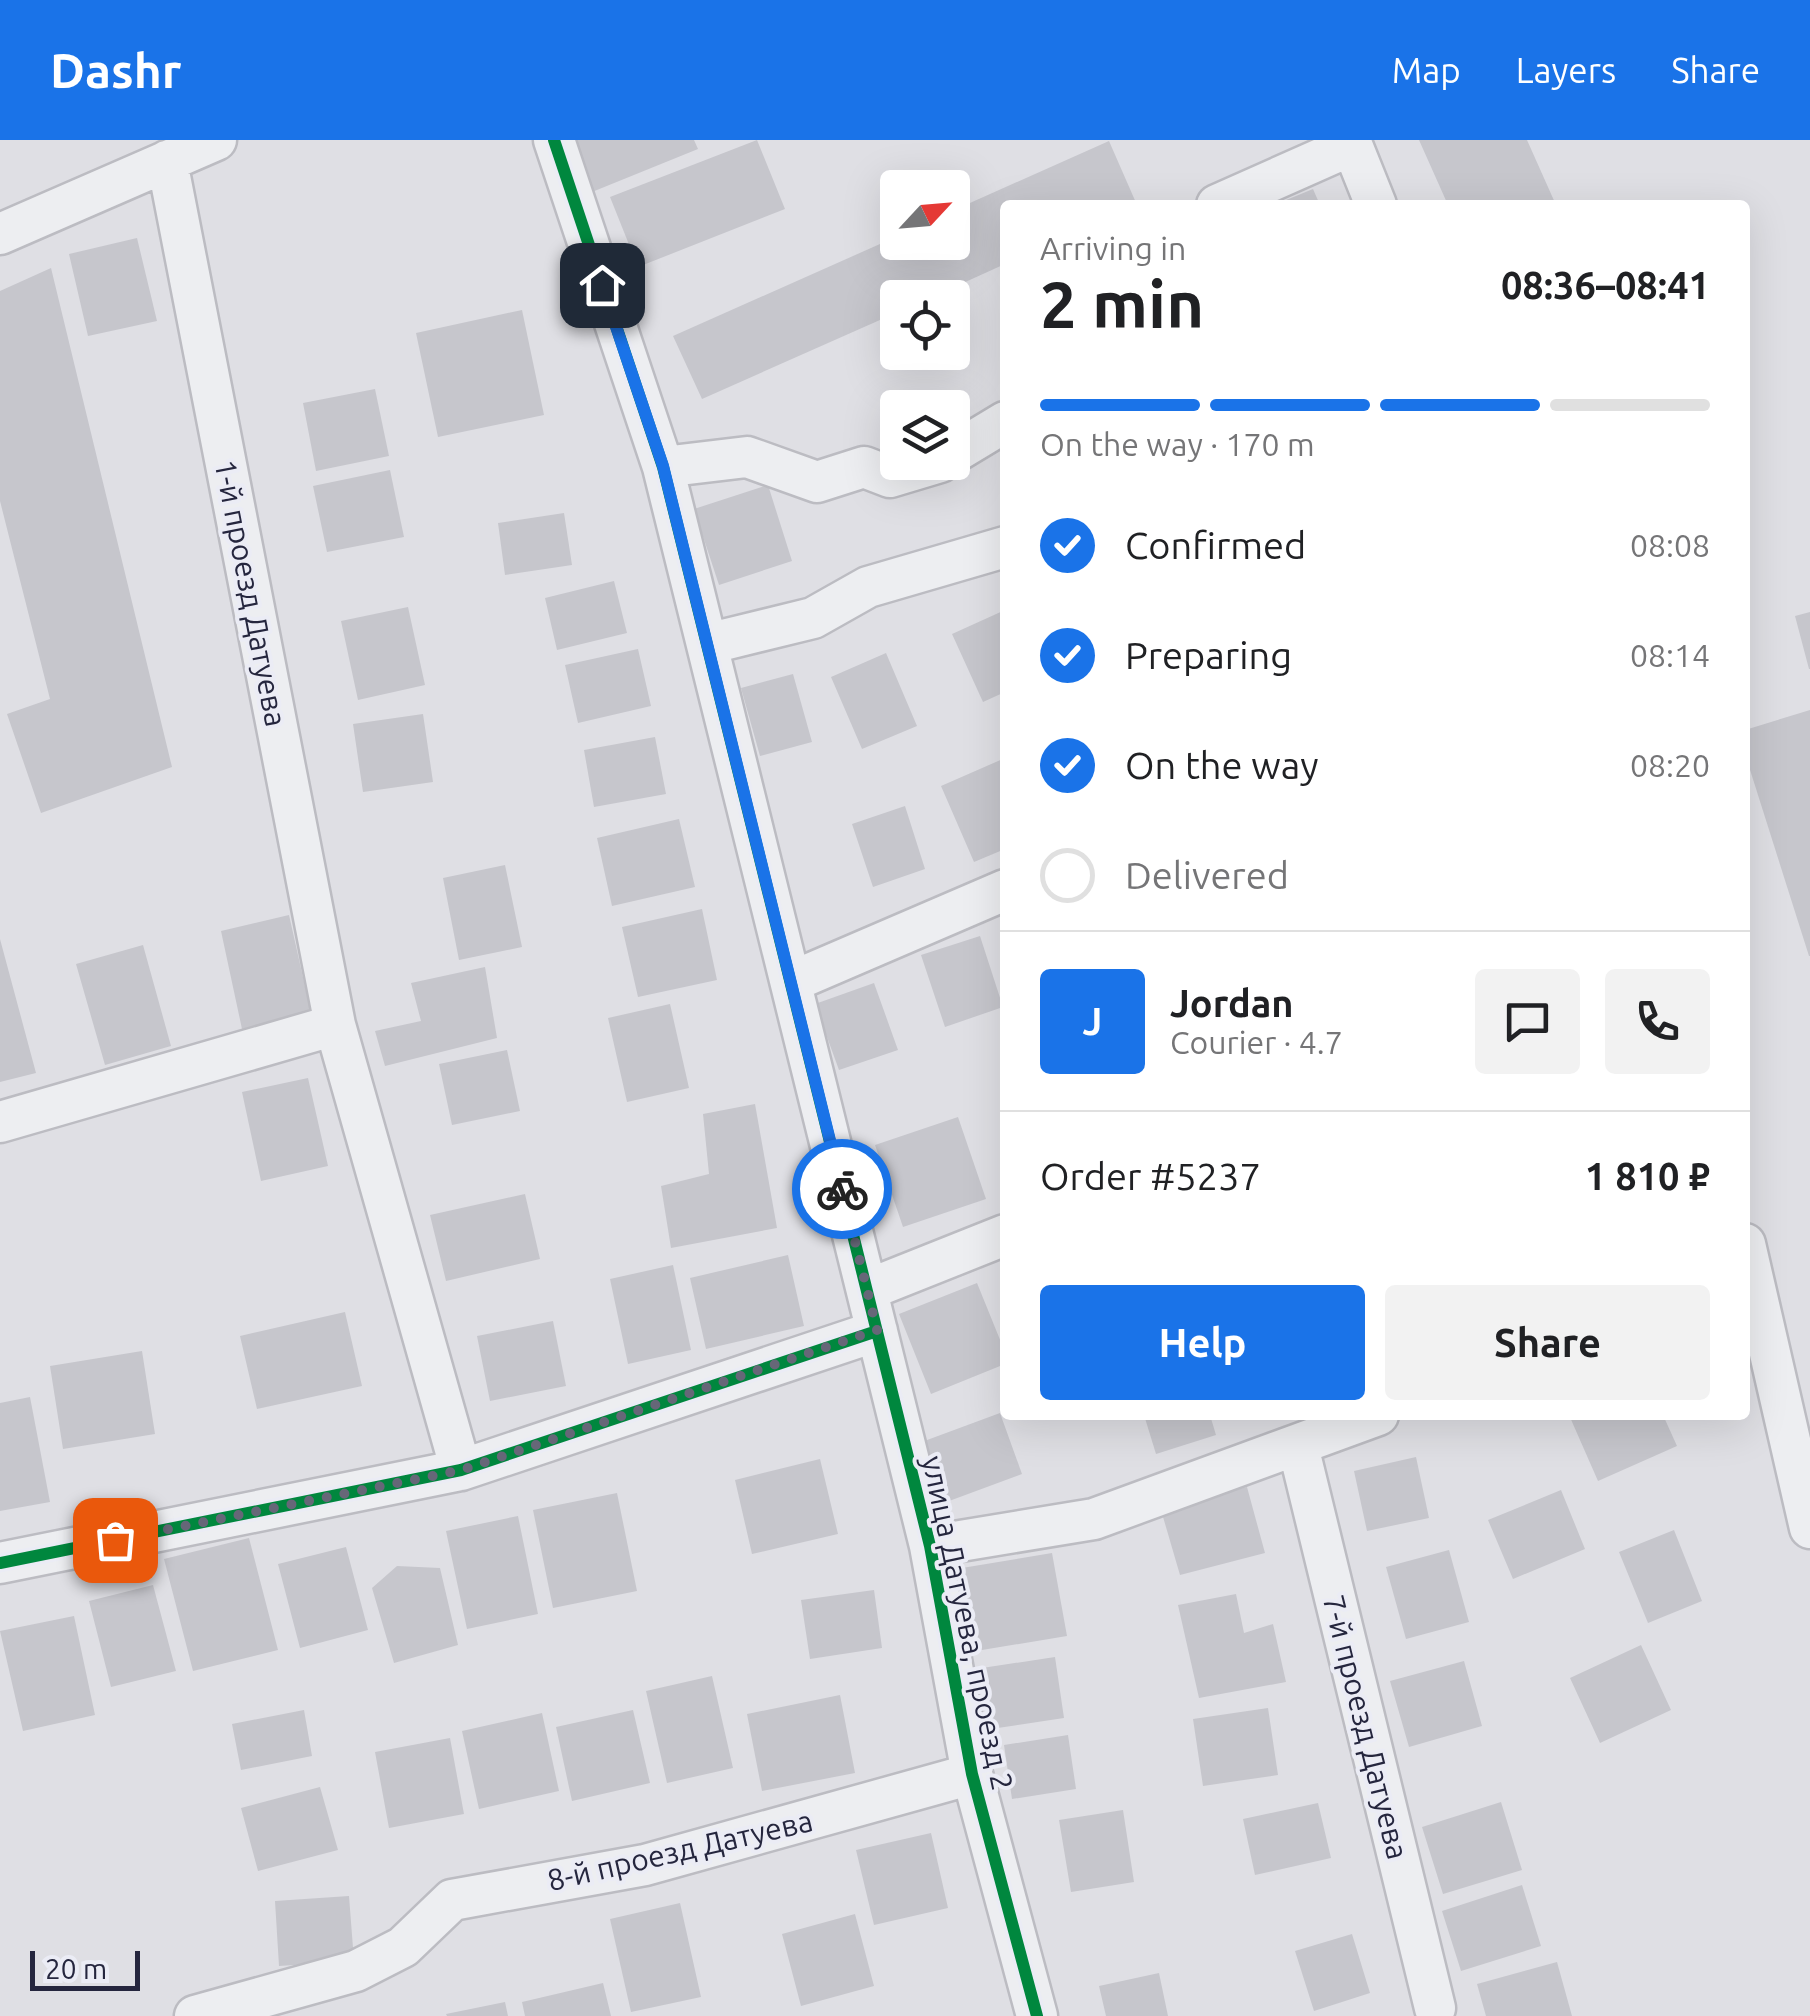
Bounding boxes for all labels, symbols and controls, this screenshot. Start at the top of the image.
text: Dashr [50,43,182,97]
text: Map [1392,50,1461,90]
text: Layers [1516,50,1616,90]
text: Share [1671,50,1760,90]
north arrow [880,170,970,260]
map controls [880,170,970,480]
text: Arriving in [1040,230,1186,266]
pin [560,243,645,328]
icon: home [575,258,630,313]
text: 08:36–08:41 [1501,264,1710,306]
text: 2 min [1040,267,1204,340]
button: locate [880,280,970,370]
button: layers [880,390,970,480]
text: On the way · 170 m [1040,426,1315,462]
street label: 1-й проезд Датуева [208,457,294,729]
icon: check [1040,518,1095,573]
text: Confirmed [1125,524,1306,566]
text: 08:08 [1630,527,1710,563]
icon: check [1040,628,1095,683]
text: Preparing [1125,634,1292,676]
text: 08:14 [1630,637,1710,673]
icon: check [1040,738,1095,793]
text: On the way [1125,744,1318,786]
text: 08:20 [1630,747,1710,783]
text: Delivered [1125,854,1289,896]
button: chat [1475,969,1580,1074]
button: phone [1605,969,1710,1074]
text: Jordan [1170,982,1294,1024]
text: J [1083,1000,1102,1042]
text: Courier · 4.7 [1170,1024,1343,1060]
courier [792,1139,892,1239]
text: Order #5237 [1040,1155,1261,1197]
text: 1 810 ₽ [1585,1155,1710,1197]
icon: bike [815,1162,870,1217]
button: Help [1040,1285,1365,1400]
button: Share [1385,1285,1710,1400]
street label: улица Датуева, проезд 2 [916,1453,1020,1793]
pin [73,1498,158,1583]
icon: bag [88,1513,143,1568]
street label: 7-й проезд Датуева [1317,1591,1415,1863]
street label: 8-й проезд Датуева [544,1803,816,1897]
scale bar [30,1946,140,1990]
text: 20 m [45,1953,107,1984]

